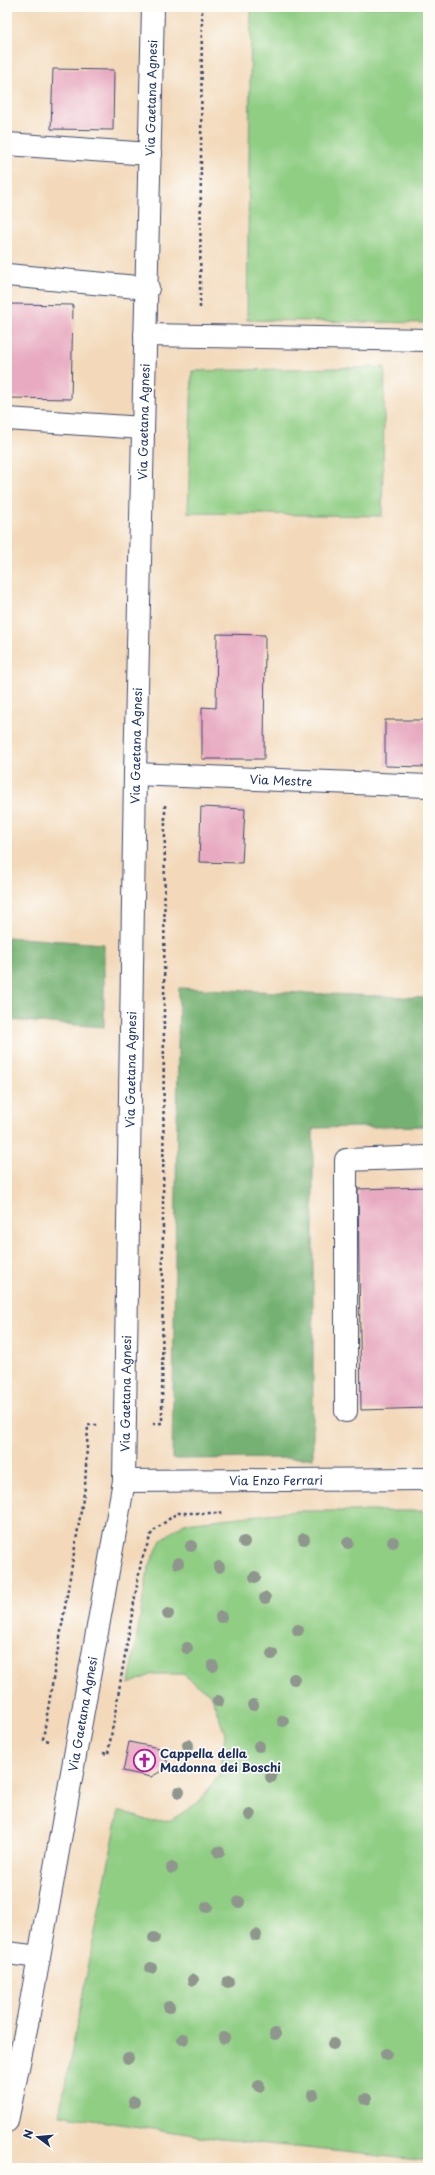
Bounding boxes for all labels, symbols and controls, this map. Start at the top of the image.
street label: Via Gaetana Agnesi [141,39,161,156]
street label: Via Gaetana Agnesi [133,363,154,480]
street label: Via Gaetana Agnesi [126,687,146,804]
street label: Via Mestre [249,770,313,790]
street label: Via Gaetana Agnesi [120,1011,140,1128]
street label: Via Gaetana Agnesi [115,1335,135,1452]
street label: Via Enzo Ferrari [229,1471,323,1489]
street label: Via Gaetana Agnesi [63,1655,102,1773]
place label: Cappella della Madonna dei Boschi [160,1744,281,1776]
church icon: Cappella della Madonna dei Boschi [132,1747,158,1773]
north arrow [18,2117,58,2157]
text: N [19,2127,37,2141]

